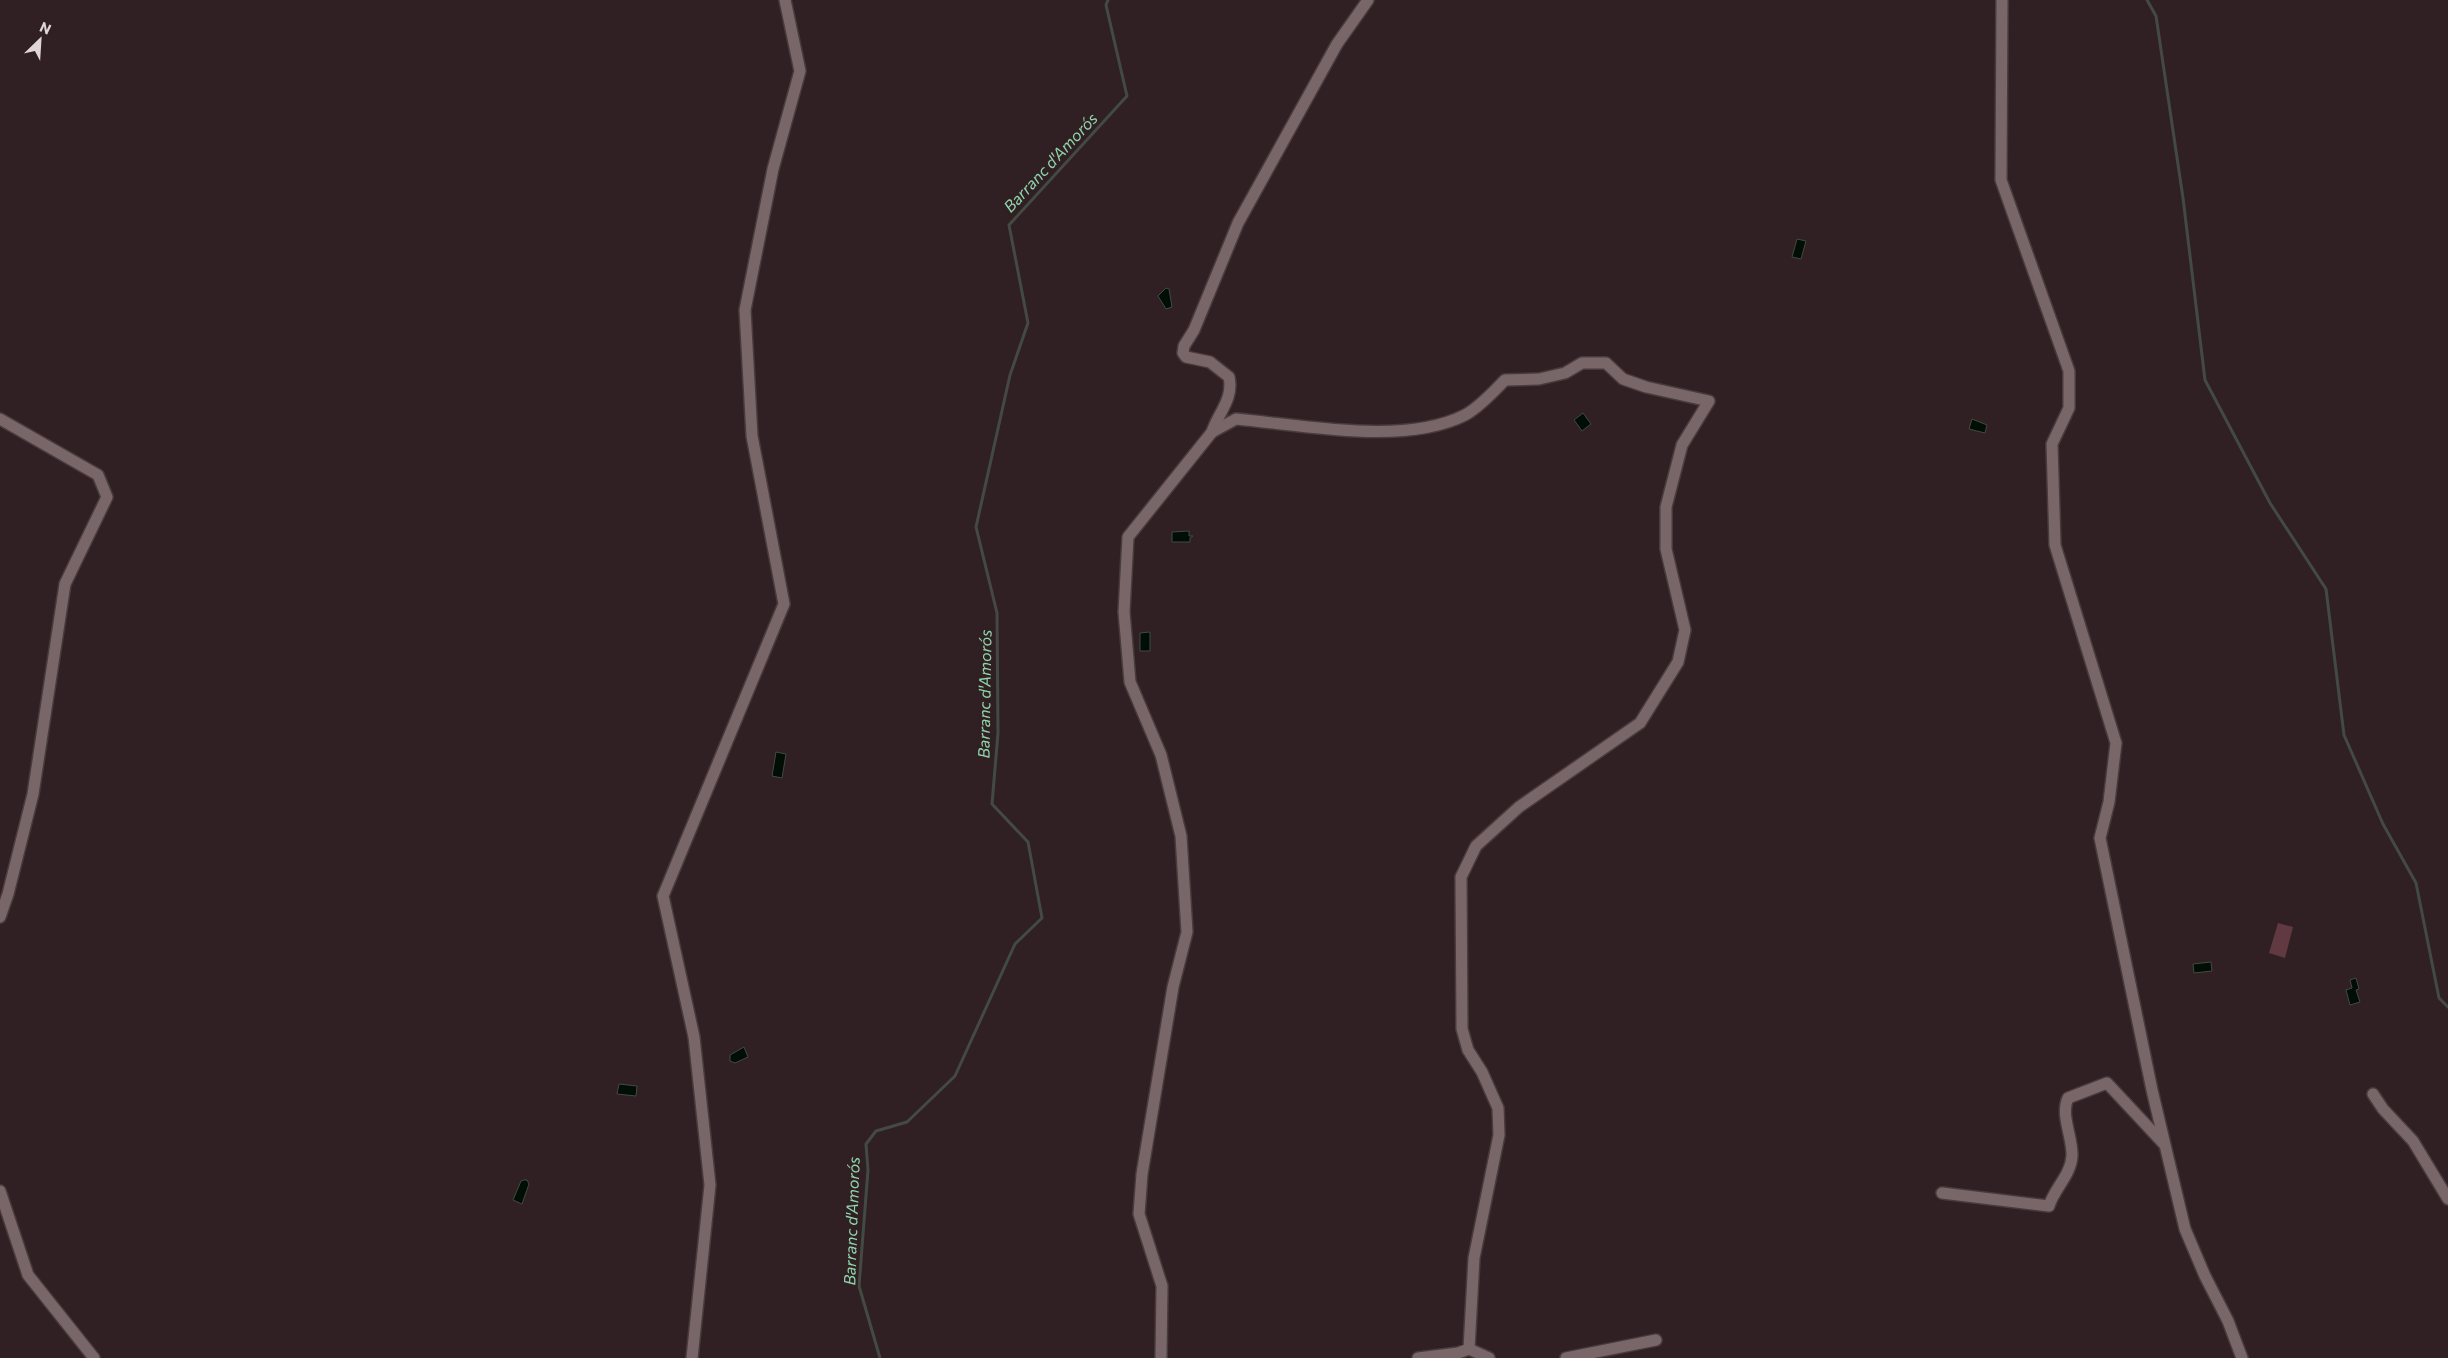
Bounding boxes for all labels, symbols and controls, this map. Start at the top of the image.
north arrow [15,15,65,65]
text: N [37,18,54,38]
water label: Barranc d'Amorós [999,108,1101,216]
water label: Barranc d'Amorós [973,629,995,759]
water label: Barranc d'Amorós [839,1156,863,1286]

